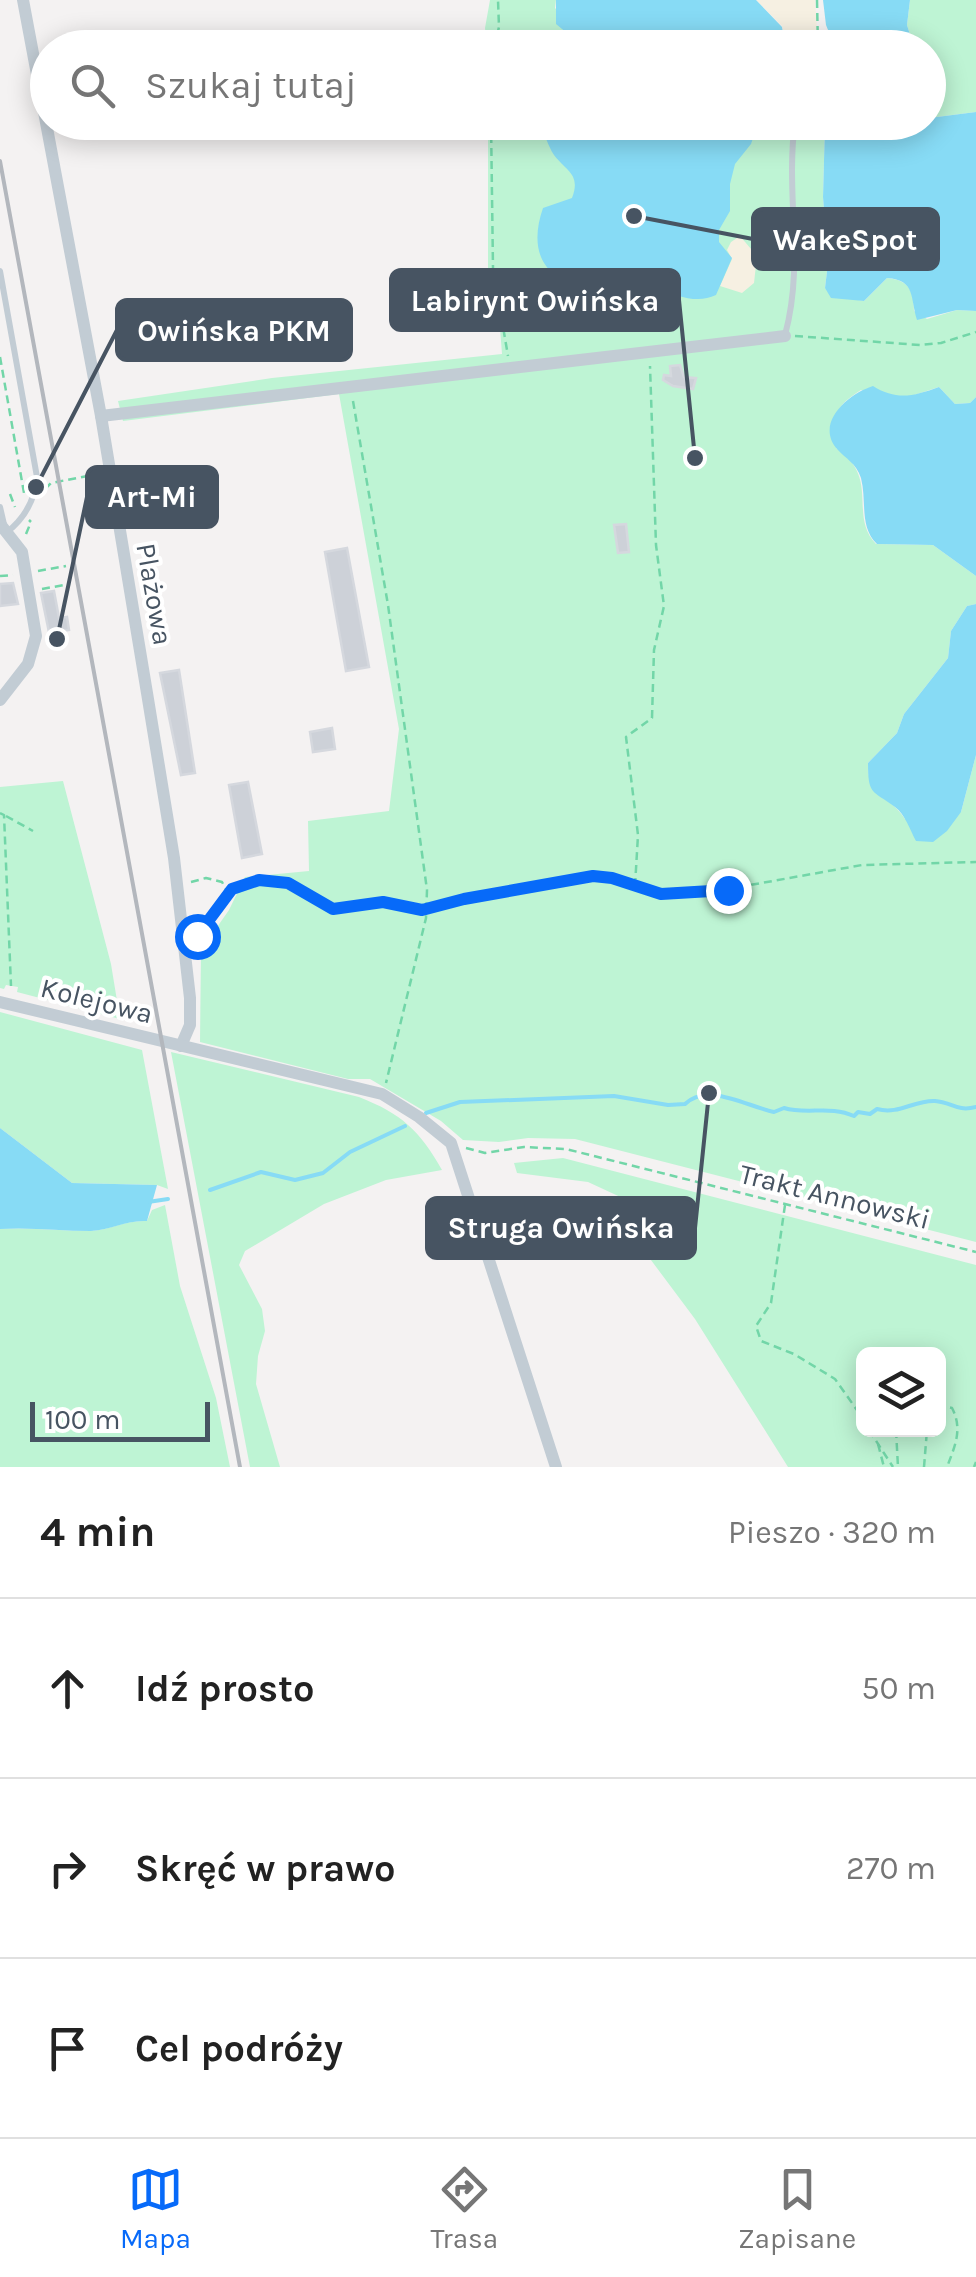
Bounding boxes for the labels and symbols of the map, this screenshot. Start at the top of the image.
callout: WakeSpot [753,209,938,269]
text: WakeSpot [773,222,917,258]
callout: Labirynt Owińska [391,270,679,330]
text: Labirynt Owińska [411,283,659,319]
callout: Owińska PKM [117,300,351,360]
text: Owińska PKM [137,313,331,349]
callout: Art-Mi [87,467,217,527]
text: Art-Mi [107,479,197,515]
street label: Plażowa [129,540,180,648]
route end [706,868,752,914]
route start [175,914,221,960]
street label: Kolejowa [37,971,156,1030]
street label: Trakt Annowski [736,1157,933,1236]
callout: Struga Owińska [427,1198,695,1258]
text: Struga Owińska [447,1210,675,1246]
scale bar [30,1397,210,1442]

